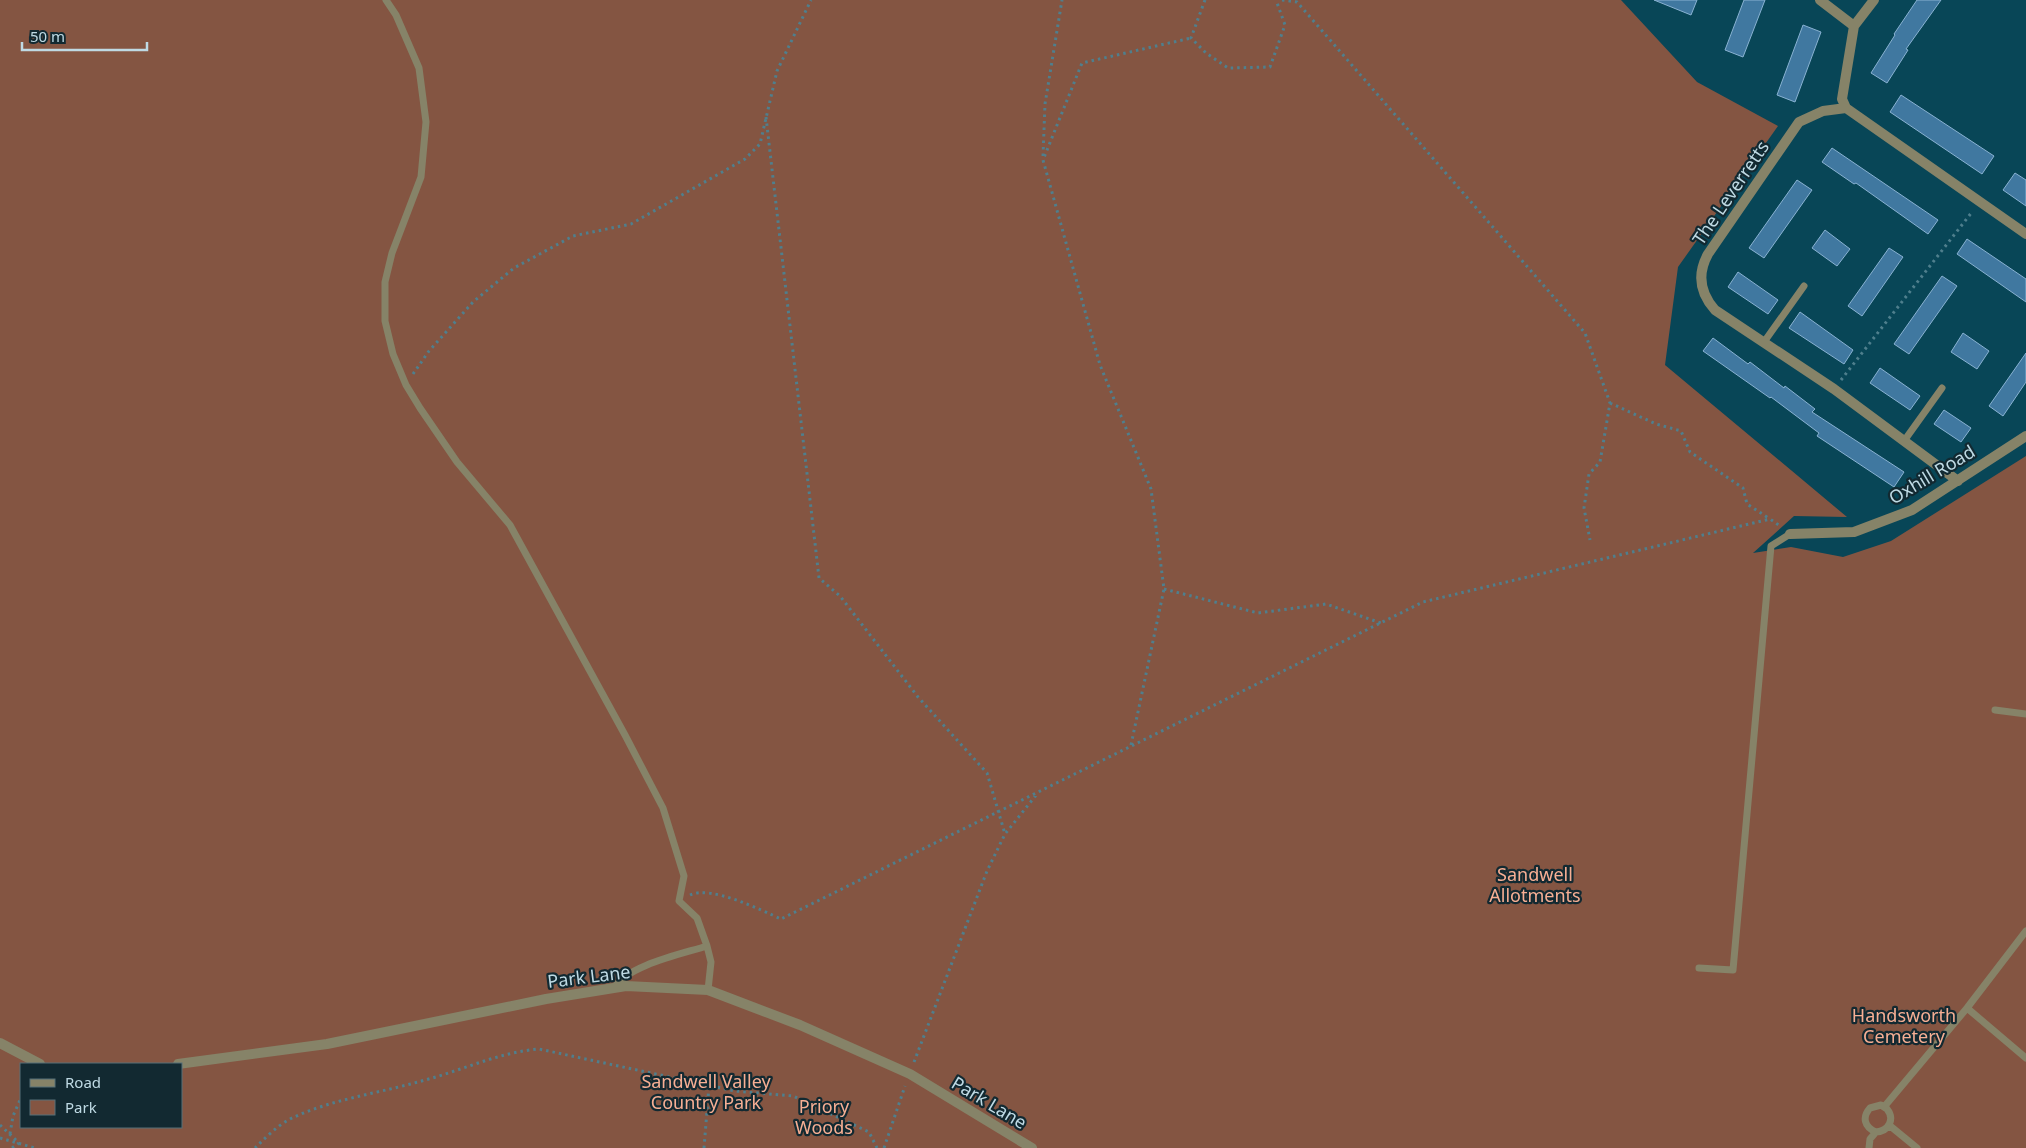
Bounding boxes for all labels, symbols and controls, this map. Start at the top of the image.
scale bar [22,20,148,52]
text: 50 m [30,26,65,46]
street label: The Leverretts [1686,136,1774,249]
street label: Oxhill Road [1884,439,1979,509]
park label: Sandwell Allotments [1489,862,1581,907]
street label: Park Lane [546,959,632,993]
park label: Handsworth Cemetery [1852,1003,1956,1048]
legend [20,1063,182,1128]
park label: Sandwell Valley Country Park [641,1069,771,1114]
street label: Park Lane [948,1070,1031,1134]
text: Road [65,1072,101,1092]
park label: Priory Woods [795,1094,853,1139]
text: Park [65,1097,97,1117]

